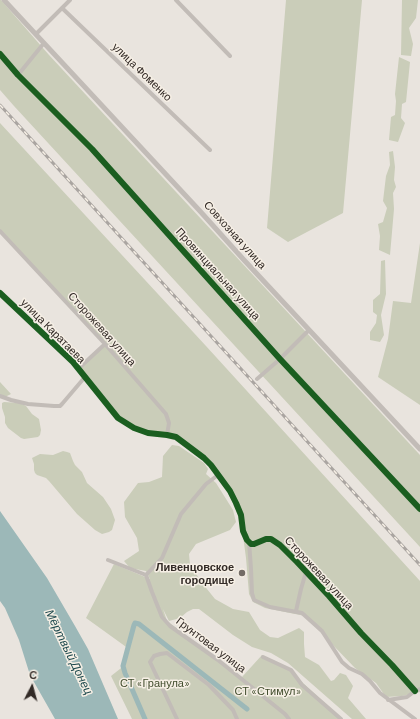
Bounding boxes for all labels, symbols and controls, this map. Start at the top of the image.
street label: улица Фоменко [109,40,175,104]
street label: Совхозная улица [201,198,269,272]
street label: Провинциальная улица [173,225,263,323]
street label: Сторожевая улица [65,289,139,369]
street label: улица Каратаева [18,296,88,366]
street label: Сторожевая улица [282,534,356,612]
place label: Ливенцовское городище [156,560,234,586]
marker: Ливенцовское городище [237,568,247,578]
water label: Мёртвый Донец [42,607,96,697]
street label: Грунтовая улица [173,614,249,676]
north arrow [12,667,52,707]
text: С [29,668,38,681]
park label: СТ «Гранула» [120,676,190,690]
park label: СТ «Стимул» [235,684,301,698]

